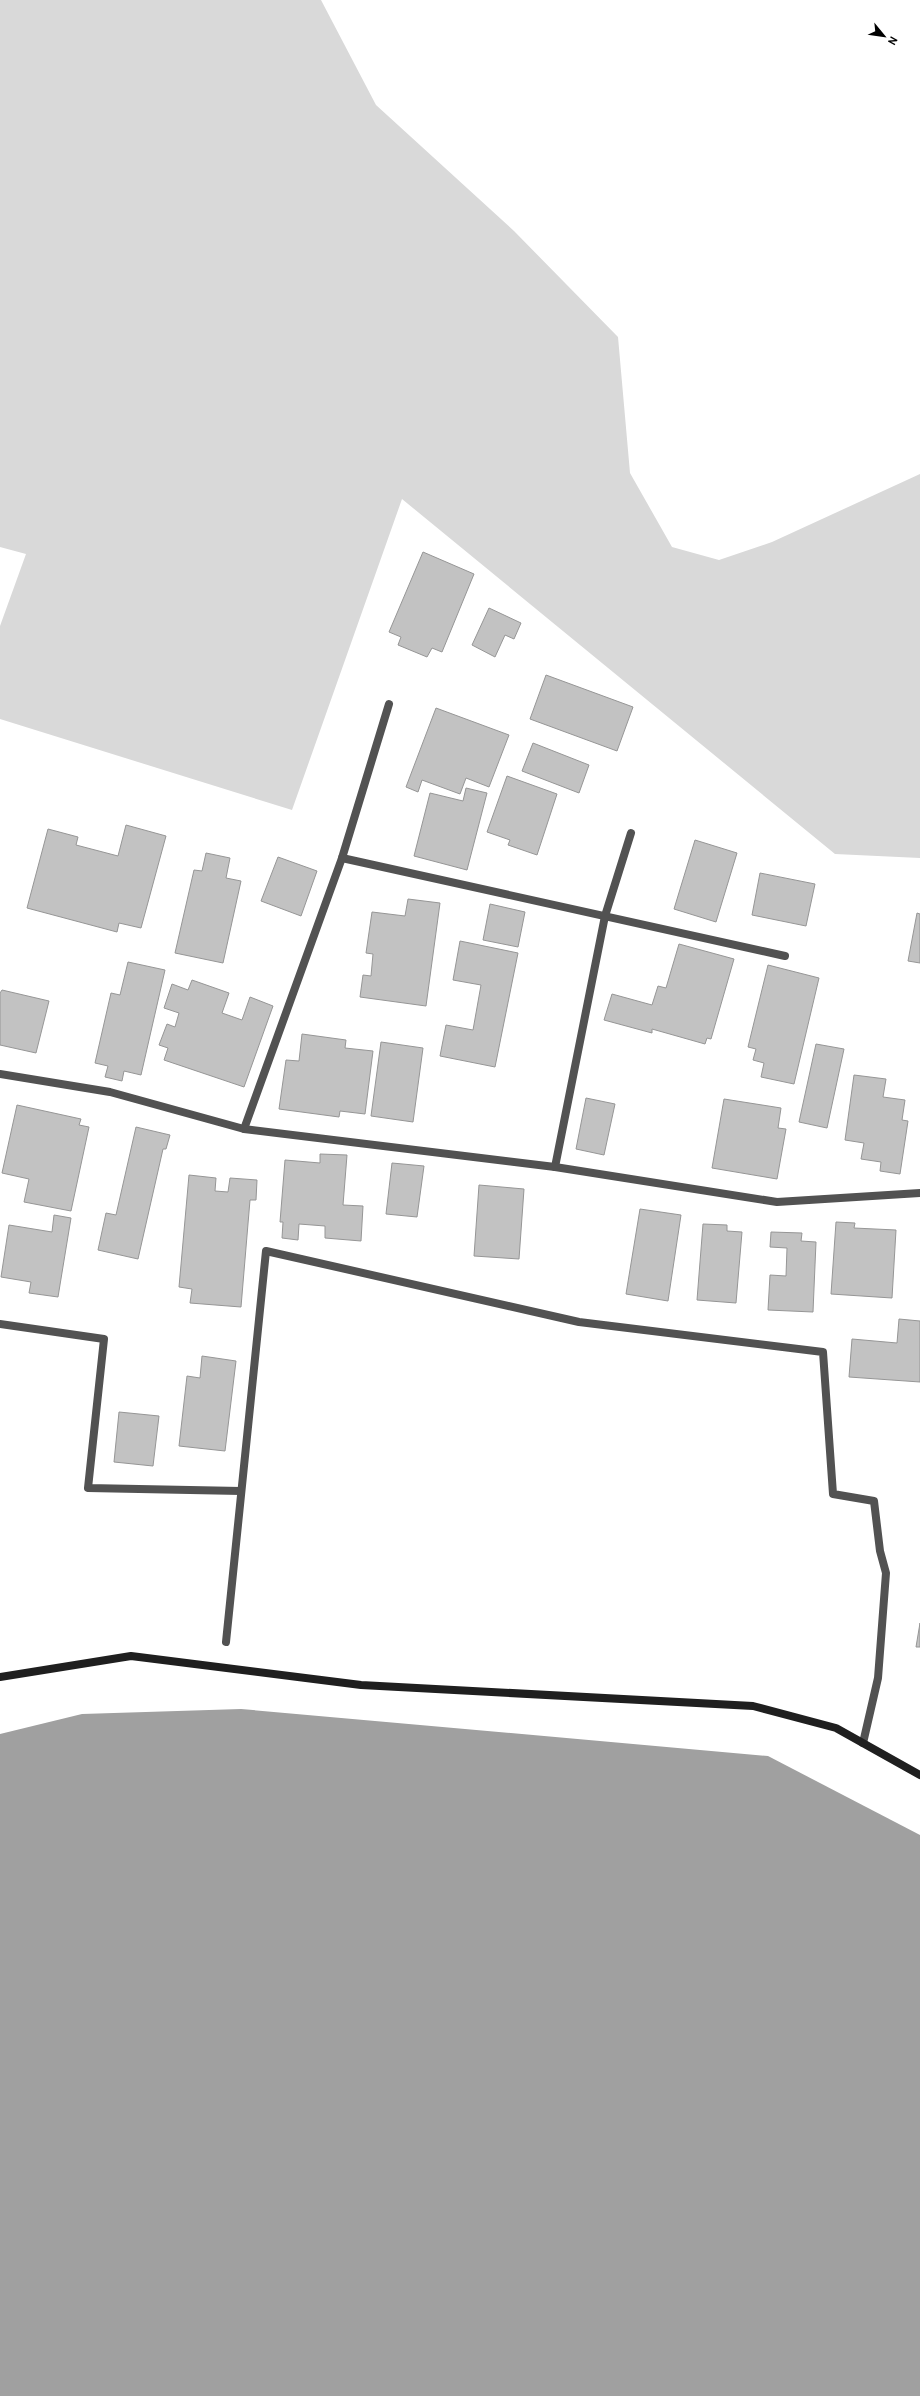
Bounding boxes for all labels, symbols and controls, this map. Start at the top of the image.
north arrow [864,16,904,56]
text: N [885,34,901,48]

